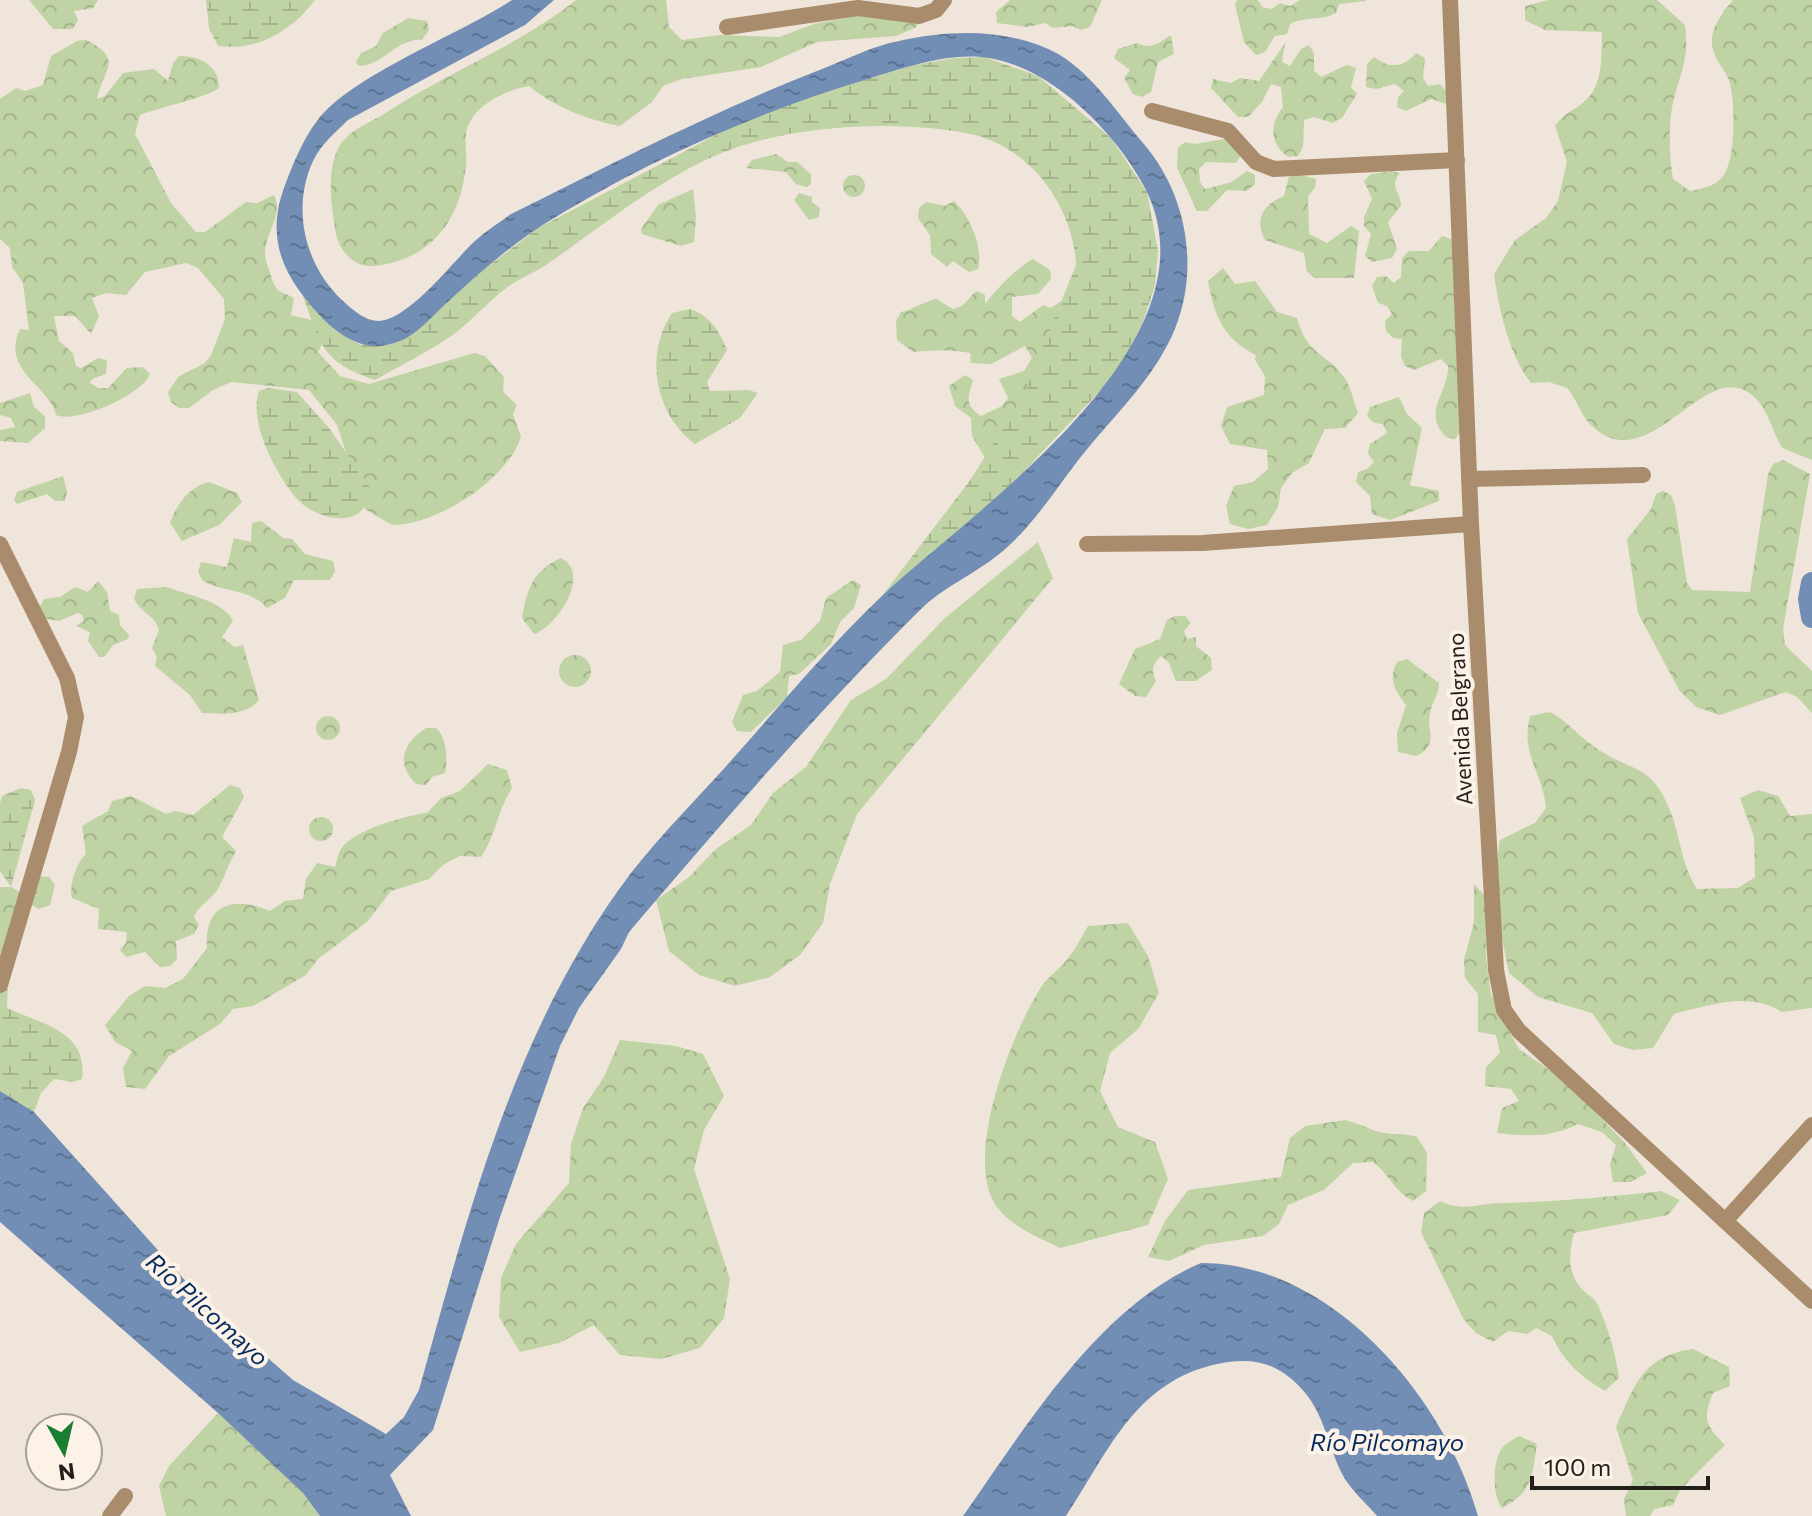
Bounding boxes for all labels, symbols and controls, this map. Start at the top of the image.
street label: Avenida Belgrano [1442,632,1478,806]
water label: Río Pilcomayo [141,1247,275,1371]
north arrow [24,1412,104,1492]
water label: Río Pilcomayo [1310,1427,1464,1456]
scale bar [1532,1440,1708,1490]
text: 100 m [1544,1452,1611,1481]
text: N [57,1458,77,1487]

